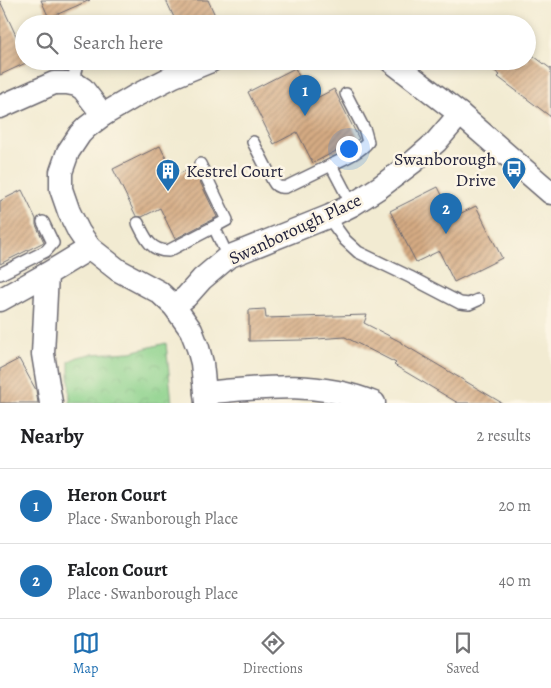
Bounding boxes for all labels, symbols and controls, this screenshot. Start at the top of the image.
search box [15,15,536,70]
icon: search [33,29,61,57]
text: Search here [73,30,163,56]
pin: 1 [289,75,321,116]
your location [336,136,362,162]
place label: Swanborough Drive [394,147,496,192]
bus stop icon: Swanborough Drive [501,156,527,190]
building icon: Kestrel Court [155,158,181,192]
place label: Kestrel Court [186,159,283,183]
street label: Swanborough Place [225,188,365,270]
pin: 2 [430,193,462,234]
text: Nearby [20,422,83,450]
text: 2 results [476,425,531,447]
text: Heron Court [67,482,167,508]
text: 1 [33,495,39,517]
text: 20 m [498,495,531,517]
text: Place · Swanborough Place [67,508,238,530]
text: Falcon Court [67,557,168,583]
text: 2 [32,570,40,592]
text: 40 m [499,570,531,592]
text: Place · Swanborough Place [67,583,238,605]
tab: Map [72,629,100,678]
tab: Directions [243,629,303,678]
tab: Saved [446,629,479,678]

